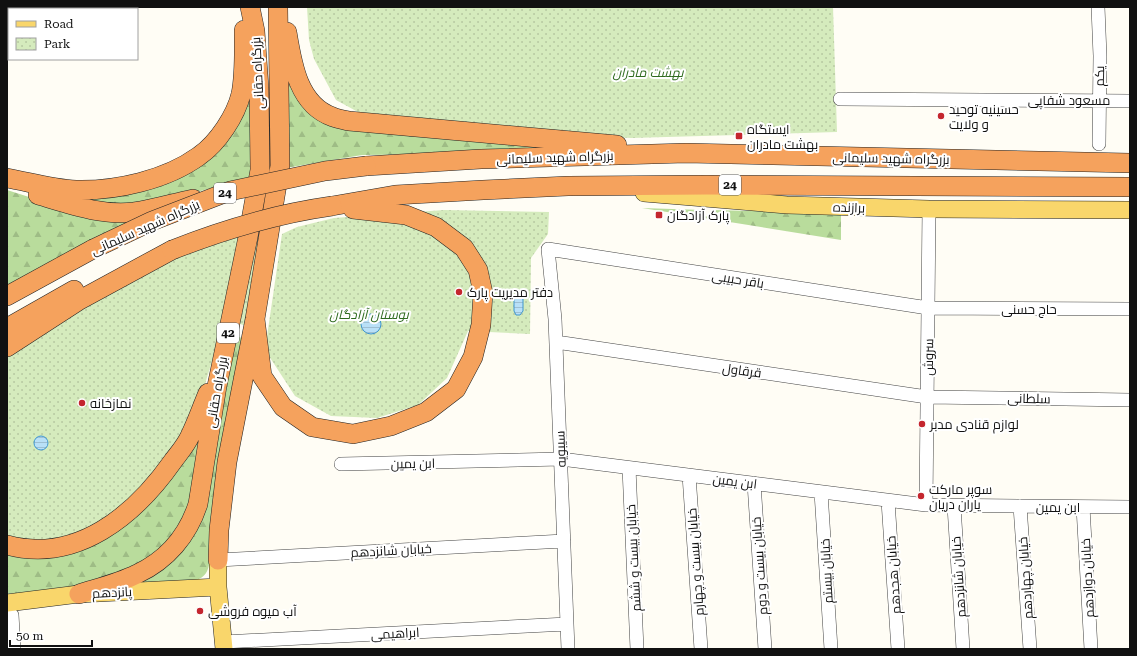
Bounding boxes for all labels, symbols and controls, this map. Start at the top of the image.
legend [8,8,138,60]
text: Road [44,17,74,31]
text: Park [44,37,71,51]
street label: بزرگراه حقانی [248,37,267,109]
park label: بهشت مادران [612,65,685,81]
street label: یکم [1092,65,1109,86]
street label: مسعود شفاپی [1028,93,1110,110]
place label: حسینیه توحید و ولایت [949,102,1019,132]
marker: حسینیه توحید و ولایت [936,111,946,121]
place label: ایستگاه بهشت مادران [747,122,818,152]
marker: ایستگاه بهشت مادران [734,131,744,141]
street label: بزرگراه شهید سلیمانی [496,148,614,167]
street label: بزرگراه شهید سلیمانی [832,150,950,167]
road number: 24 [719,175,741,195]
road number: 24 [214,183,236,203]
street label: بزرگراه شهید سلیمانی [89,197,202,258]
street label: برازنده [833,199,865,216]
place label: پارک آزادگان [667,208,730,225]
marker: پارک آزادگان [654,210,664,220]
street label: باقر حبیبی [711,268,765,291]
place label: دفتر مدیریت پارک [467,285,553,302]
marker: دفتر مدیریت پارک [454,287,464,297]
street label: حاج حسنی [1001,302,1057,318]
park label: بوستان آزادگان [329,307,410,323]
road number: 42 [217,323,239,343]
street label: سروش [921,338,936,376]
street label: بزرگراه حقانی [203,355,230,429]
street label: قرقاول [721,360,762,382]
street label: سلطانی [1007,391,1051,406]
place label: نمازخانه [90,396,132,411]
marker: نمازخانه [77,398,87,408]
place label: لوازم قنادى مدبر [929,417,1019,434]
marker: لوازم قنادى مدبر [917,419,927,429]
street label: سیبویه [552,430,569,468]
street label: ابن یمین [391,456,435,471]
street label: ابن یمین [712,471,758,492]
place label: سوپر مارکت یاران دریان [929,482,992,512]
marker: سوپر مارکت یاران دریان [916,491,926,501]
street label: ابن یمین [1036,500,1080,515]
street label: خیابان بیست و ششم [623,504,646,612]
street label: خیابان بیست و چهارم [684,507,709,616]
street label: خیابان بیست و دوم [749,516,772,616]
street label: خیابان هجدهم [883,535,906,614]
street label: خیابان شانزدهم [948,536,971,618]
street label: خیابان چهاردهم [1015,536,1038,620]
street label: خیابان بیستم [817,538,838,604]
street label: خیابان دوازدهم [1078,538,1099,618]
street label: خیابان شانزدهم [350,541,432,562]
street label: پانزدهم [92,584,133,603]
place label: آب میوه فروشی [208,604,297,619]
marker: آب میوه فروشی [195,606,205,616]
scale bar [10,622,92,648]
street label: ابراهیمی [370,625,420,642]
text: 50 m [16,629,43,643]

